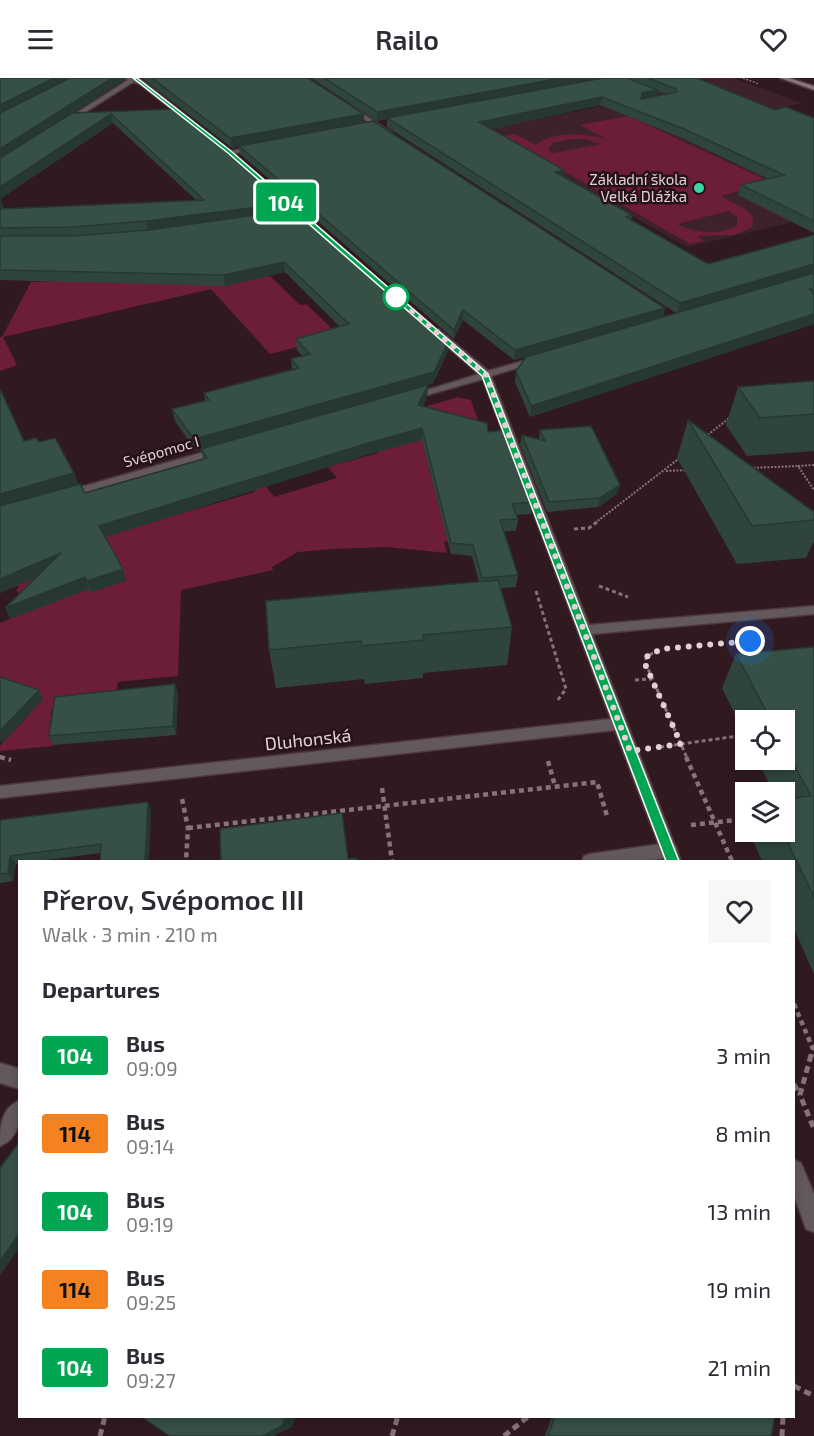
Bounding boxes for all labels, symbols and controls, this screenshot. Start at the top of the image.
icon: menu [24,23,57,56]
text: Railo [375,23,439,55]
icon: heart [757,23,790,56]
place label: Základní škola Velká Dlážka [589,170,687,205]
marker: Základní škola Velká Dlážka [692,181,706,195]
line badge: 104 [252,182,320,222]
text: 104 [268,190,304,215]
unlabelled marker [383,284,409,310]
street label: Svépomoc I [121,432,201,470]
your location [735,626,765,656]
map controls [735,710,795,842]
button: locate [735,710,795,770]
street label: Dluhonská [264,724,352,754]
button: layers [735,782,795,842]
button: heart [708,880,771,943]
text: Přerov, Svépomoc III [42,882,304,916]
text: Walk · 3 min · 210 m [42,922,218,946]
text: Departures [42,976,160,1002]
text: Bus [126,1030,165,1056]
text: 3 min [716,1042,771,1068]
text: 104 [57,1043,93,1068]
text: 09:09 [126,1056,178,1080]
text: Bus [126,1108,165,1134]
text: 8 min [715,1120,771,1146]
text: 114 [59,1121,91,1146]
text: 09:14 [126,1134,174,1158]
text: Bus [126,1186,165,1212]
text: 13 min [708,1198,771,1224]
text: 104 [57,1199,93,1224]
text: 09:19 [126,1212,174,1236]
text: Bus [126,1264,165,1290]
text: 19 min [707,1276,771,1302]
text: 114 [59,1277,91,1302]
text: 09:25 [126,1290,176,1314]
text: Bus [126,1342,165,1368]
text: 21 min [707,1354,771,1380]
text: 104 [57,1355,93,1380]
text: 09:27 [126,1368,176,1392]

